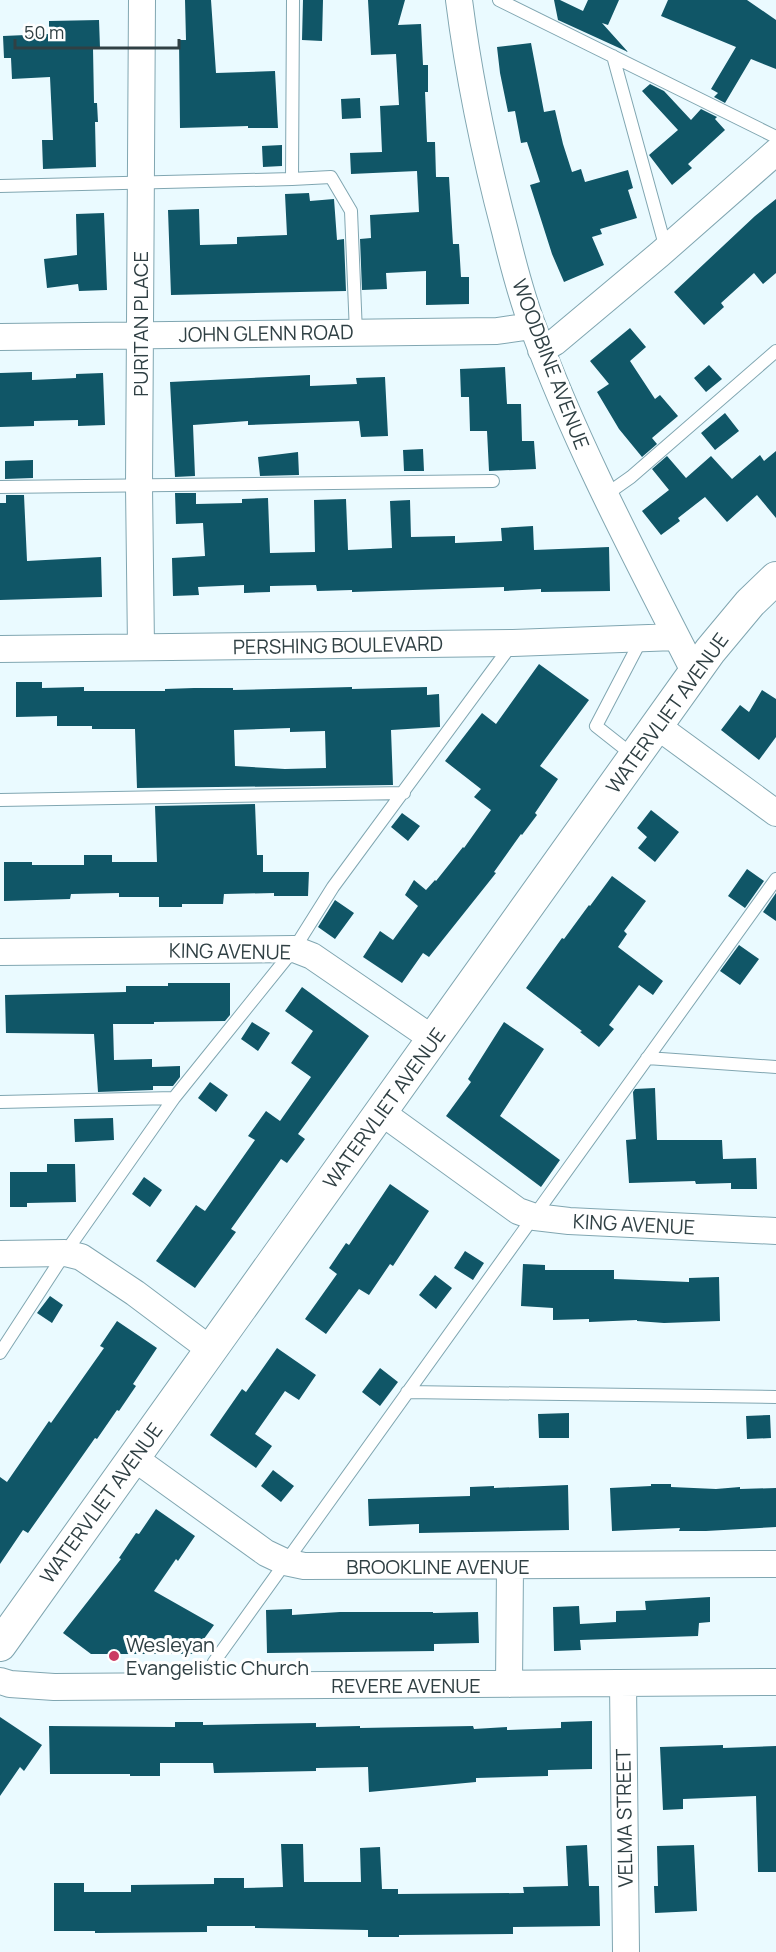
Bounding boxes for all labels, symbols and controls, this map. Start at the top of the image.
scale bar [15,12,178,50]
text: 50 m [24,20,64,44]
street label: PURITAN PLACE [127,251,154,397]
street label: WOODBINE AVENUE [506,275,596,453]
street label: JOHN GLENN ROAD [178,318,354,348]
street label: WATERVLIET AVENUE [600,627,734,799]
street label: PERSHING BOULEVARD [233,630,443,660]
street label: KING AVENUE [169,936,291,966]
street label: WATERVLIET AVENUE [317,1022,451,1194]
street label: KING AVENUE [572,1207,696,1241]
street label: WATERVLIET AVENUE [34,1417,168,1589]
street label: BROOKLINE AVENUE [346,1553,530,1580]
place label: Wesleyan Evangelistic Church [126,1631,309,1681]
marker: Wesleyan Evangelistic Church [107,1649,121,1663]
street label: REVERE AVENUE [331,1672,481,1699]
street label: VELMA STREET [609,1748,639,1888]

